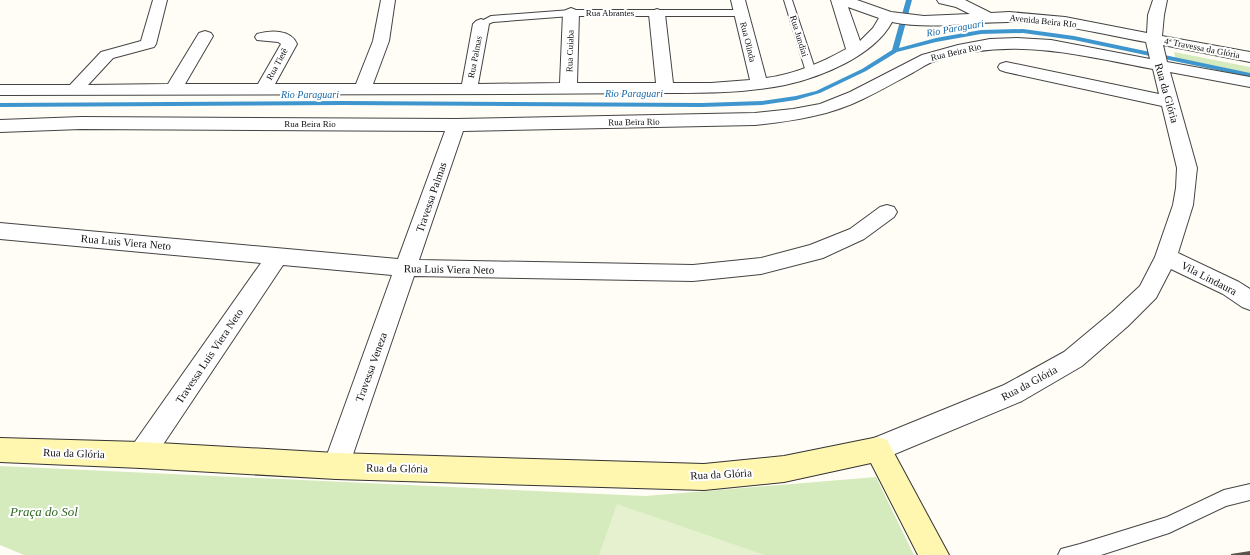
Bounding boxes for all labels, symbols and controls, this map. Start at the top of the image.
street label: Rua Abrantes [586,8,635,18]
street label: Avenida Beira RIo [1009,13,1077,30]
street label: Rua Jundiai [788,14,810,58]
water label: Rio Paraguari [924,18,985,39]
street label: Rua Olinda [738,21,758,63]
street label: Rua Cuiaba [564,30,576,72]
street label: Rua Palmas [466,35,484,79]
street label: 4ª Travessa da Glória [1163,36,1241,60]
street label: Rua Beira Rio [930,41,983,63]
street label: Rua Tietê [264,46,290,82]
street label: Rua da Glória [1153,62,1181,124]
water label: Rio Paraguari [604,88,663,99]
water label: Rio Paraguari [280,89,339,100]
street label: Rua Beira Rio [608,117,660,127]
street label: Rua Beira Rio [284,119,336,129]
street label: Travessa Palmas [413,160,449,234]
street label: Rua Luis Viera Neto [80,232,172,252]
street label: Vila Lindaura [1179,259,1239,297]
street label: Rua Luis Viera Neto [404,262,495,276]
street label: Travessa Luis Viera Neto [173,306,245,406]
street label: Travessa Veneza [353,331,389,403]
street label: Rua da Glória [999,363,1059,403]
street label: Rua da Glória [43,446,105,460]
street label: Rua da Glória [366,461,428,475]
street label: Rua da Glória [690,466,752,482]
park label: Praça do Sol [9,504,78,519]

